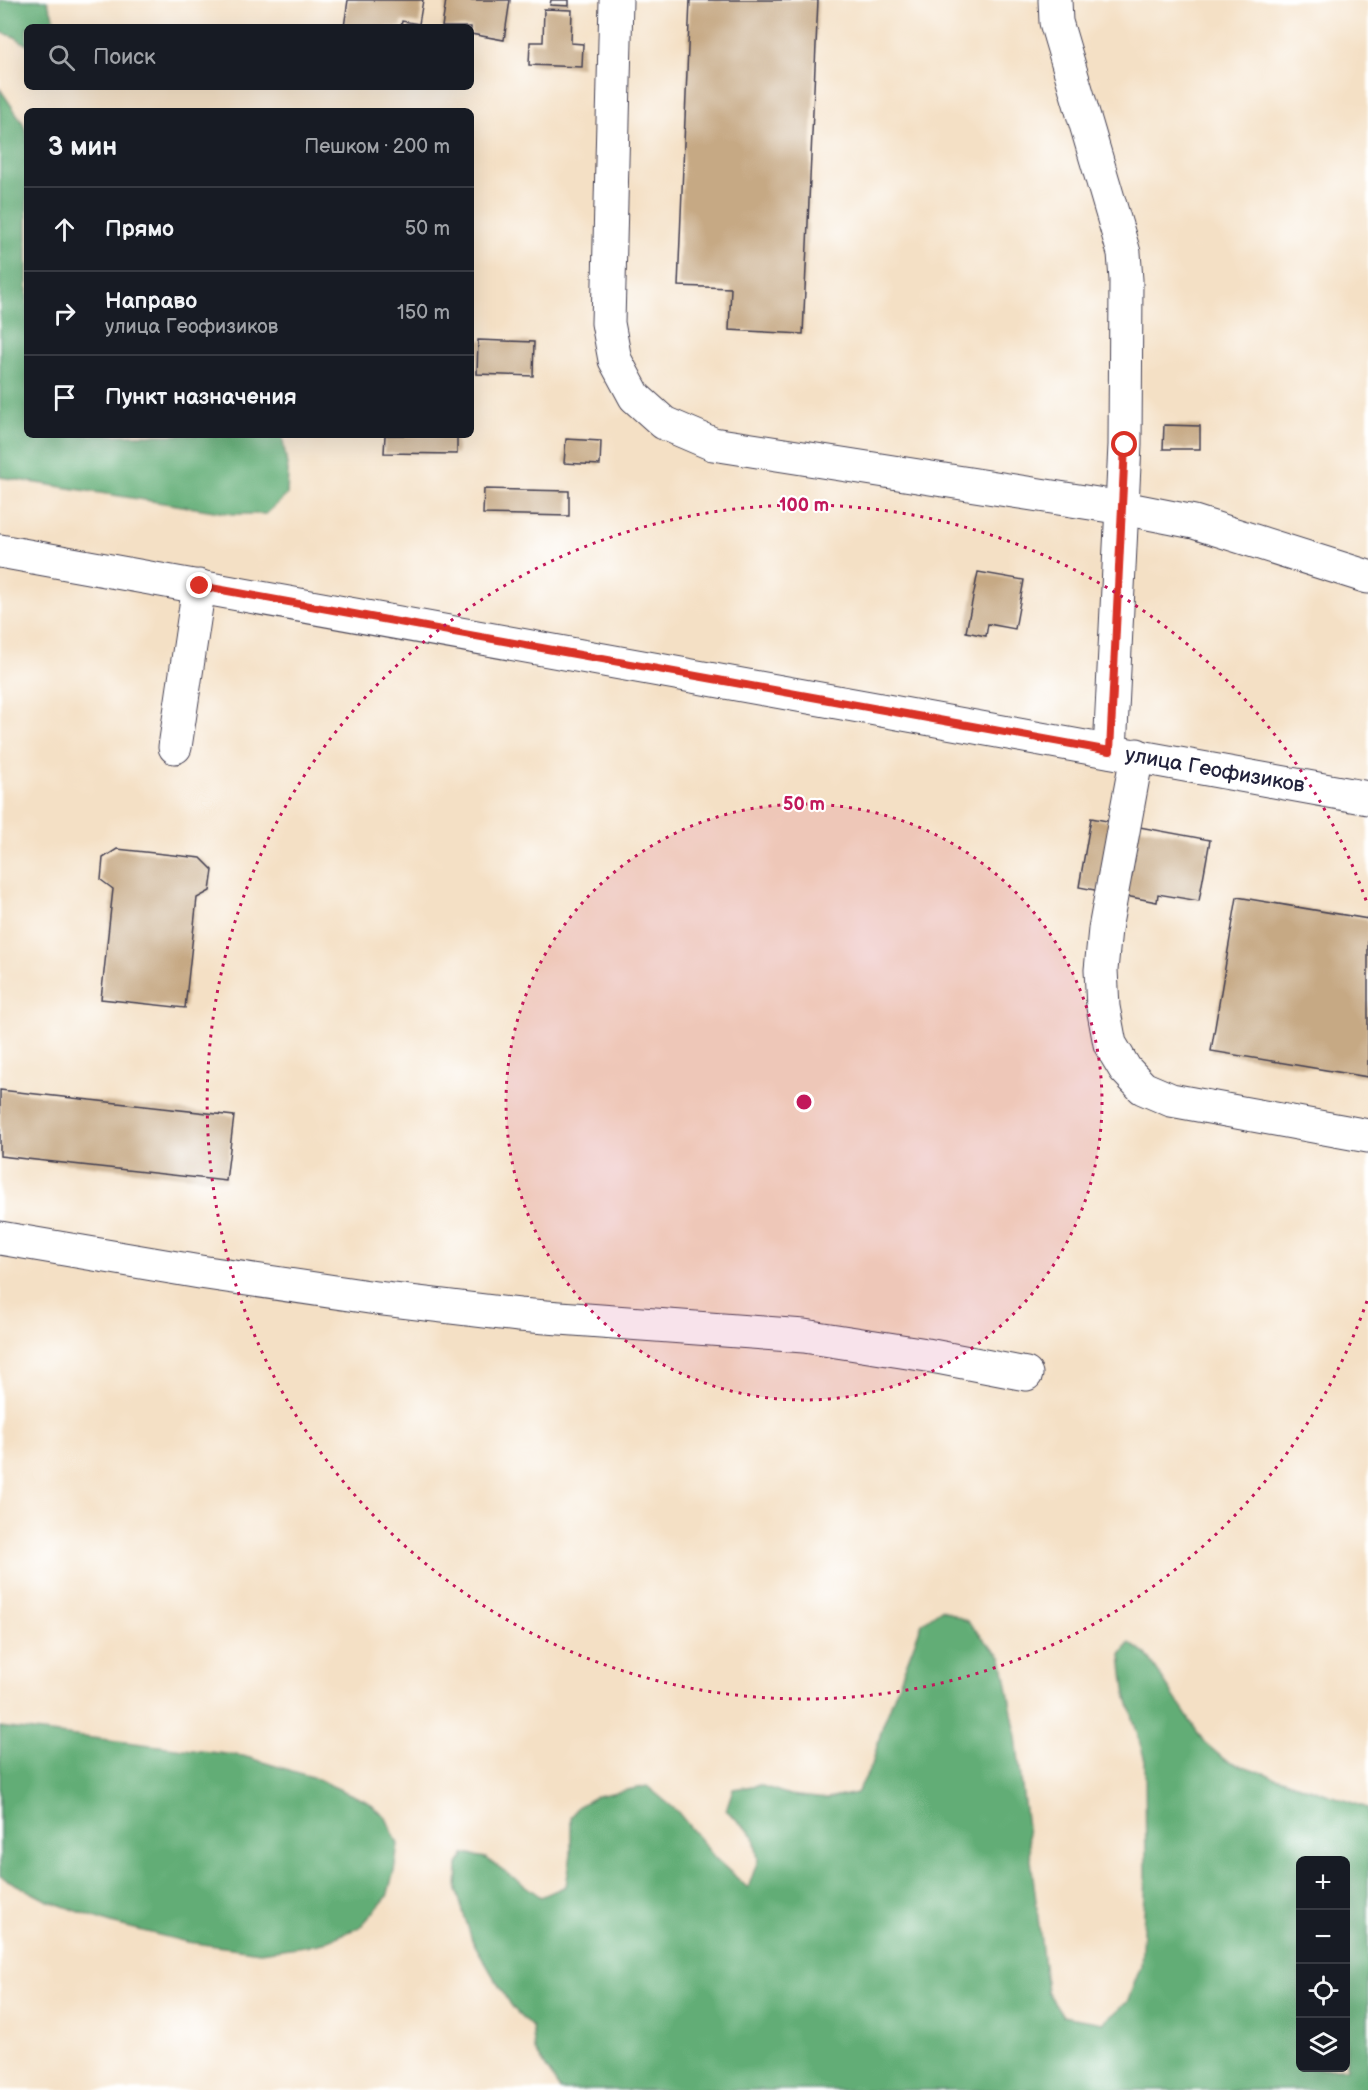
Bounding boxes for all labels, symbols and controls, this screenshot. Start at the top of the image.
search box [24,24,474,90]
icon: search [45,41,78,74]
text: Поиск [93,44,156,71]
text: 3 мин [48,132,117,163]
text: Пешком · 200 m [304,135,450,159]
icon: ahead [48,213,81,246]
text: Прямо [105,216,174,243]
text: 50 m [405,217,450,241]
text: Направо [105,288,197,315]
icon: right [48,297,81,330]
text: 150 m [397,301,450,325]
text: улица Геофизиков [105,315,278,339]
icon: arrive [48,381,81,414]
text: Пункт назначения [105,384,297,411]
route start [1111,431,1137,457]
text: 100 m [779,495,829,516]
route end [186,572,212,598]
street label: улица Геофизиков [1123,742,1307,798]
text: 50 m [783,794,825,815]
centre of rings [794,1092,814,1112]
map controls [1296,1856,1350,2072]
button: + [1296,1856,1350,1910]
button: − [1296,1910,1350,1964]
button: locate [1296,1964,1350,2018]
button: layers [1296,2018,1350,2072]

